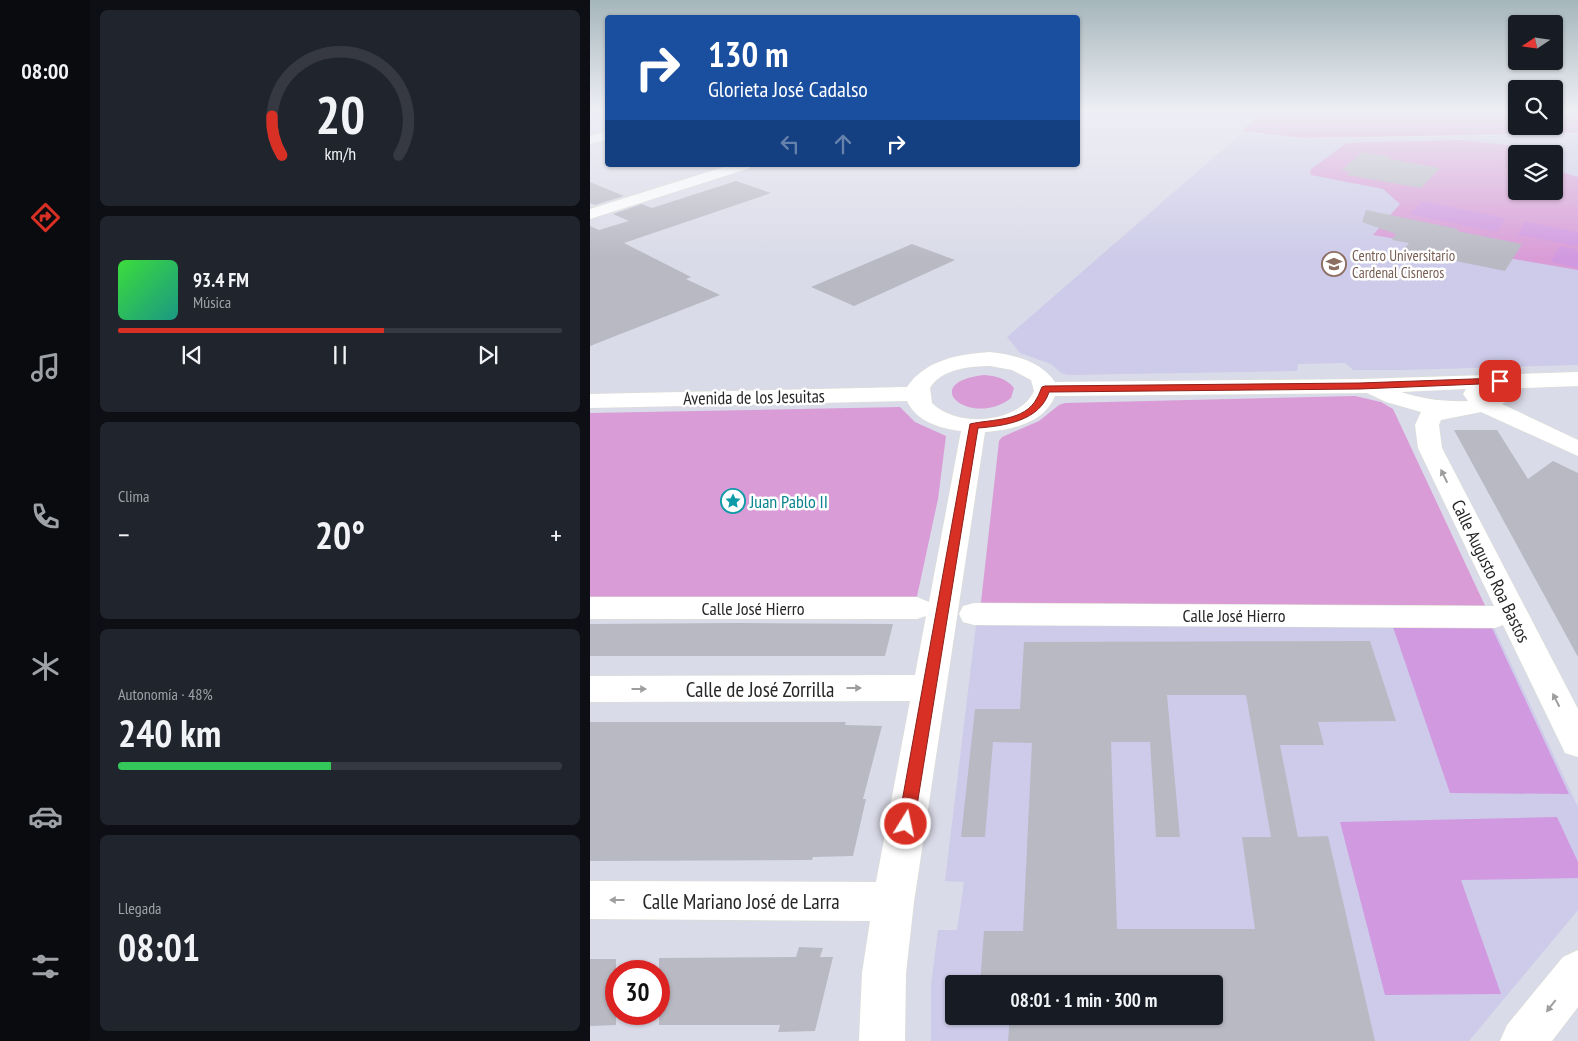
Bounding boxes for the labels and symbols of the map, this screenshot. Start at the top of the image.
north arrow [1508,15,1562,70]
place label: Centro Universitario Cardenal Cisneros [1352,246,1455,282]
school or university icon: Centro Universitario Cardenal Cisneros [1321,251,1347,277]
pin [1479,360,1521,402]
street label: Avenida de los Jesuitas [683,384,825,410]
one-way arrow [1440,469,1448,483]
place icon: Juan Pablo II [720,488,746,514]
place label: Juan Pablo II [749,490,828,513]
street label: Calle Augusto Roa Bastos [1446,496,1536,646]
street label: Calle José Hierro [702,597,805,620]
street label: Calle José Hierro [1183,604,1286,627]
street label: Calle de José Zorrilla [686,676,834,703]
one-way arrow [846,684,862,692]
one-way arrow [631,685,647,693]
one-way arrow [1552,692,1560,707]
position arrow [879,797,931,849]
street label: Calle Mariano José de Larra [642,888,840,915]
one-way arrow [608,896,624,904]
speed limit sign: 30 [605,960,670,1025]
one-way arrow [1545,999,1556,1012]

